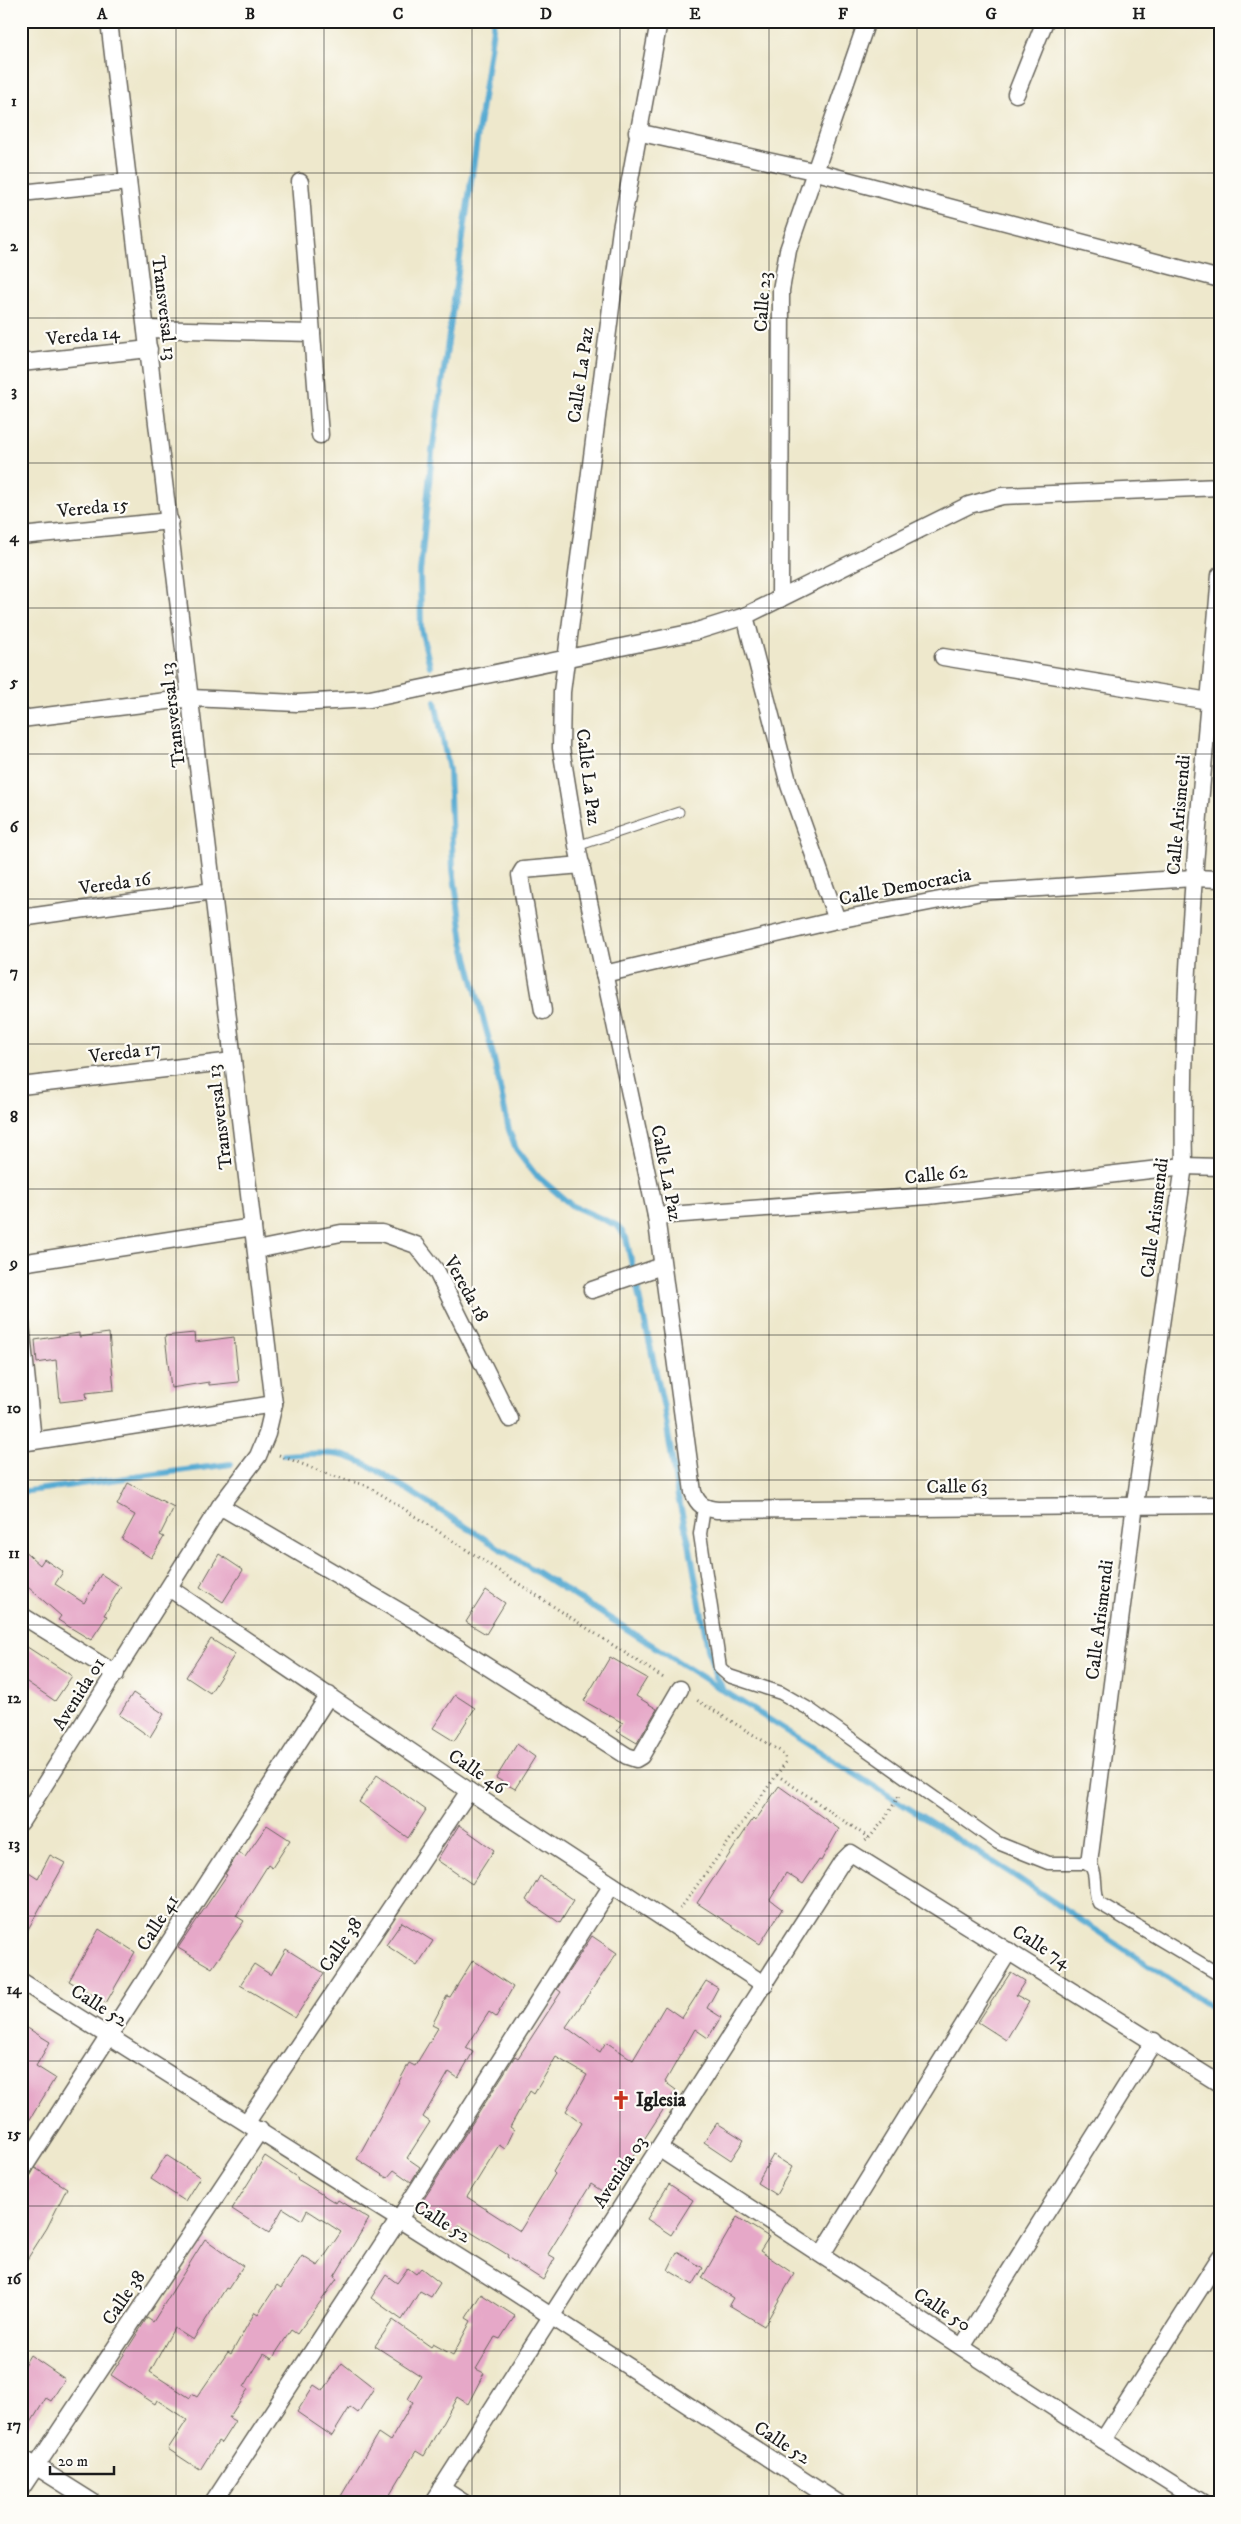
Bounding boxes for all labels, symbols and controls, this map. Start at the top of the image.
text: A [96,4,108,24]
text: B [245,4,255,24]
text: C [393,4,403,24]
text: D [540,4,552,24]
text: E [689,4,701,24]
text: F [838,4,848,24]
text: G [985,4,997,24]
text: H [1132,4,1146,24]
text: 1 [11,91,17,111]
text: 2 [10,236,19,256]
street label: Transversal 13 [146,254,182,362]
street label: Calle 23 [749,271,777,333]
street label: Vereda 14 [44,321,122,351]
street label: Calle La Paz [563,325,599,425]
text: 3 [11,381,17,401]
street label: Vereda 15 [55,493,130,523]
text: 4 [8,527,19,547]
street label: Transversal 13 [155,661,191,769]
text: 5 [9,672,18,692]
street label: Calle La Paz [571,727,605,827]
street label: Calle Arismendi [1162,754,1196,876]
text: 6 [10,817,20,837]
street label: Calle Democracia [837,863,973,911]
street label: Vereda 16 [77,867,153,901]
text: 7 [10,962,18,982]
street label: Vereda 17 [87,1037,162,1069]
street label: Transversal 13 [202,1063,238,1171]
text: 8 [10,1107,18,1127]
street label: Calle La Paz [645,1123,687,1223]
street label: Calle Arismendi [1136,1157,1174,1279]
street label: Calle 62 [903,1160,969,1190]
street label: Vereda 18 [438,1251,493,1326]
text: 9 [9,1253,18,1273]
text: 10 [7,1398,22,1418]
street label: Calle 63 [926,1475,988,1499]
text: 11 [8,1543,20,1563]
street label: Calle Arismendi [1081,1559,1119,1681]
street label: Avenida 01 [48,1653,110,1735]
text: 12 [7,1688,22,1708]
street label: Calle 46 [444,1744,511,1800]
text: 13 [8,1834,20,1854]
street label: Calle 41 [132,1891,184,1955]
street label: Calle 38 [315,1913,367,1977]
street label: Calle 74 [1007,1920,1075,1974]
text: 14 [6,1979,22,1999]
street label: Calle 52 [66,1980,132,2033]
church icon: Iglesia [610,2089,632,2111]
place label: Iglesia [636,2089,687,2112]
text: 15 [7,2124,21,2144]
street label: Avenida 03 [588,2131,652,2213]
street label: Calle 52 [409,2196,475,2249]
street label: Calle 38 [98,2266,150,2330]
text: 16 [7,2269,23,2289]
street label: Calle 50 [909,2283,975,2337]
text: 17 [7,2415,21,2435]
street label: Calle 52 [749,2416,815,2470]
scale bar [50,2444,114,2476]
text: 20 m [58,2452,88,2471]

